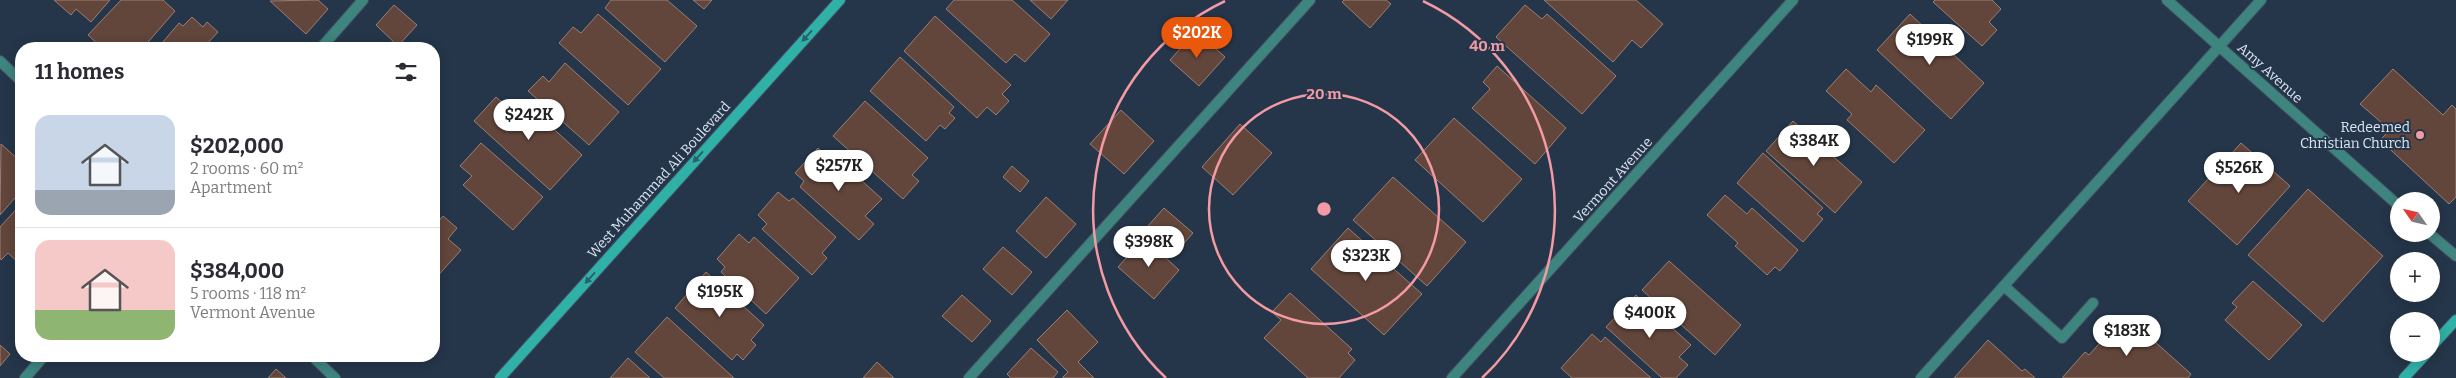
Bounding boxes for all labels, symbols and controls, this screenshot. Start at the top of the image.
pin: $202K [1162,17,1232,59]
text: $202K [1172,23,1222,42]
pin: $199K [1895,23,1965,66]
one-way arrow [801,30,813,42]
text: $199K [1907,30,1953,49]
text: 40 m [1469,37,1506,55]
street label: Amy Avenue [2234,39,2306,107]
icon: filters [392,58,420,86]
text: 11 homes [35,59,124,85]
text: 20 m [1307,85,1342,103]
pin: $242K [494,98,564,141]
street label: West Muhammad Ali Boulevard [584,98,734,262]
text: $242K [505,105,553,124]
place label: Redeemed Christian Church [2300,119,2410,152]
pin: $384K [1779,124,1849,167]
marker: Redeemed Christian Church [2414,129,2426,141]
text: $384K [1789,131,1839,150]
text: $202,000 [190,133,284,159]
street label: Vermont Avenue [1570,134,1656,226]
icon: home [75,135,135,195]
pin: $257K [804,150,874,192]
one-way arrow [693,151,704,164]
pin: $526K [2204,152,2274,194]
text: $257K [815,156,863,175]
text: $526K [2215,158,2263,177]
text: 2 rooms · 60 m² [190,159,303,178]
text: Apartment [190,178,272,197]
north arrow [2390,192,2440,242]
map controls [2390,192,2440,362]
centre of rings [1315,200,1333,218]
pin: $398K [1114,226,1184,268]
text: $398K [1124,232,1174,251]
pin: $323K [1331,240,1401,282]
text: $323K [1342,246,1390,265]
button: + [2390,252,2440,302]
text: $384,000 [190,258,284,284]
icon: home [75,260,135,320]
one-way arrow [584,271,596,283]
pin: $195K [685,276,755,318]
text: $195K [697,282,743,301]
text: 5 rooms · 118 m² [190,284,306,303]
pin: $400K [1615,296,1685,339]
text: Vermont Avenue [190,303,315,322]
text: $400K [1624,303,1676,322]
button: − [2390,312,2440,362]
pin: $183K [2092,314,2162,357]
text: $183K [2104,321,2150,340]

